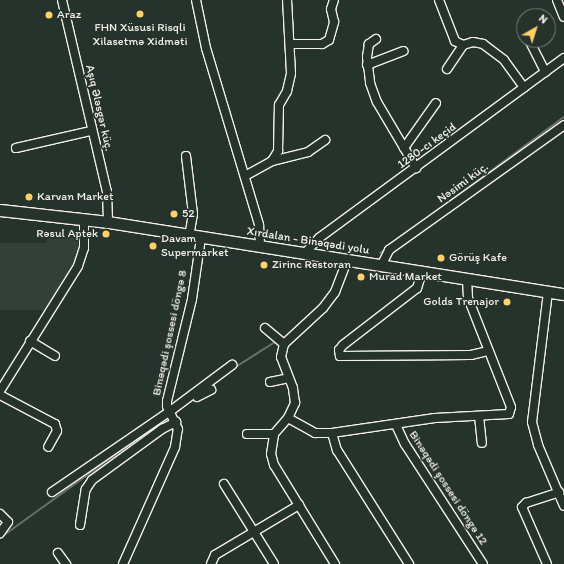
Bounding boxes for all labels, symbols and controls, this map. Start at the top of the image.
place label: Araz [57,8,81,22]
north arrow [516,8,556,48]
marker: FHN Xüsusi Risqli Xilasetmə Xidməti [135,9,145,19]
marker: Araz [44,10,54,20]
text: N [536,12,550,26]
place label: FHN Xüsusi Risqli Xilasetmə Xidməti [92,21,188,49]
street label: Aşıq Ələsgər küç. [82,63,116,153]
street label: 1280-cı keçid [395,120,459,172]
street label: Nəsimi küç. [435,160,491,206]
place label: Karvan Market [37,190,113,204]
marker: Karvan Market [24,192,34,202]
place label: 52 [182,207,195,221]
marker: 52 [169,209,179,219]
street label: Xırdalan - Binəqədi yolu [245,224,371,258]
place label: Rəsul Aptek [36,227,98,241]
marker: Rəsul Aptek [101,229,111,239]
place label: Davam Supermarket [161,232,228,260]
marker: Davam Supermarket [148,241,158,251]
place label: Görüş Kafe [449,251,507,265]
marker: Görüş Kafe [436,253,446,263]
place label: Zirinc Restoran [272,258,351,272]
marker: Zirinc Restoran [259,260,269,270]
street label: Binəqədi şossesi döngə 8 [150,269,190,397]
place label: Murad Market [369,270,442,284]
marker: Murad Market [356,272,366,282]
place label: Golds Trenajor [424,295,499,309]
marker: Golds Trenajor [502,297,512,307]
street label: Binəqədi şossesi döngə 12 [406,428,490,548]

